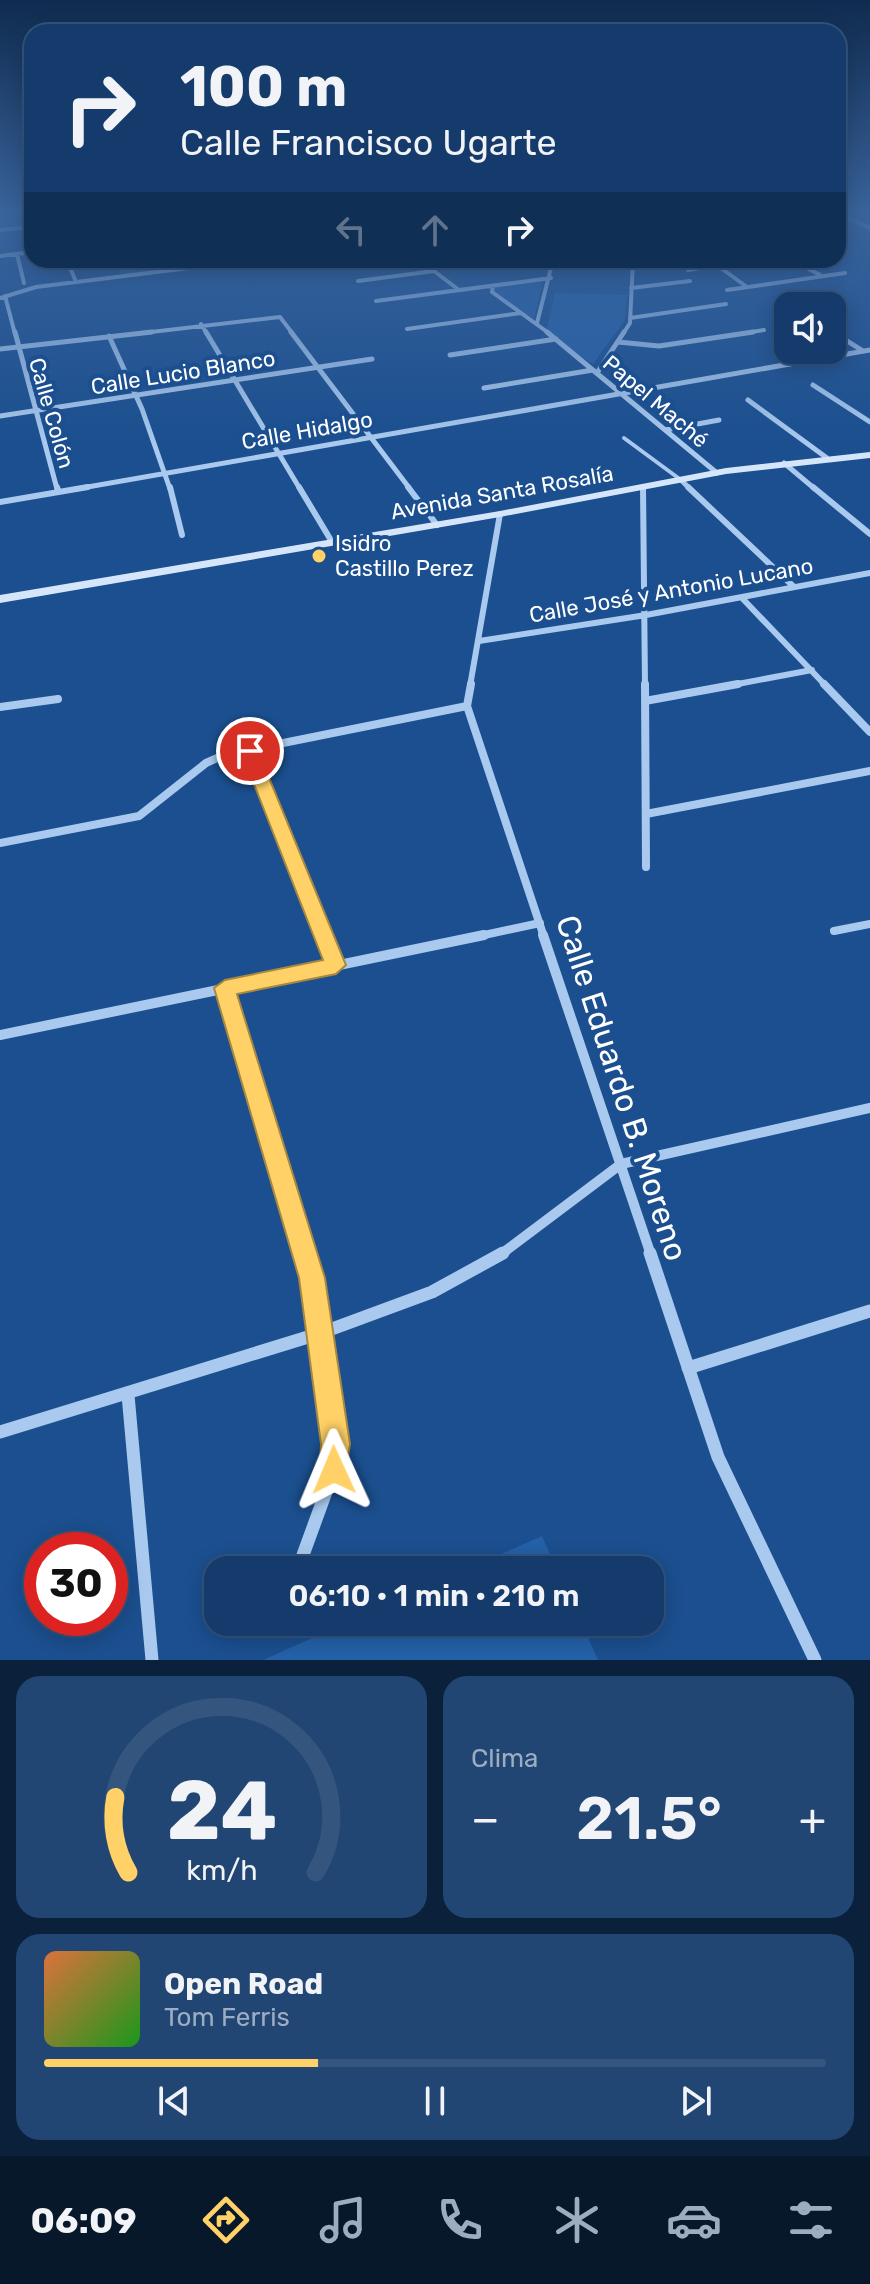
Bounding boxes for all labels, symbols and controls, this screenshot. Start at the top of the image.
text: 100 m [180,54,347,120]
icon: right [48,56,152,160]
text: Calle Francisco Ugarte [180,121,557,164]
icon: left [329,208,373,252]
icon: ahead [413,208,457,252]
icon: right [497,208,541,252]
map controls [774,292,846,364]
button: sound [774,292,846,364]
street label: Calle Lucio Blanco [89,345,277,400]
street label: Papel Maché [597,349,714,453]
street label: Calle Colón [23,355,80,472]
street label: Calle Hidalgo [239,406,375,455]
street label: Avenida Santa Rosalía [389,460,616,525]
place label: Isidro Castillo Perez [335,530,474,582]
marker: Isidro Castillo Perez [310,547,328,565]
street label: Calle José y Antonio Lucano [527,552,815,629]
pin [216,717,284,785]
icon: arrive [228,729,272,773]
street label: Calle Eduardo B. Moreno [548,911,696,1265]
position arrow [292,1428,376,1512]
speed limit sign: 30 [24,1532,128,1636]
text: 06:10 · 1 min · 210 m [288,1578,580,1614]
text: Clima [471,1743,538,1774]
text: 24 [166,1761,277,1860]
text: 21.5° [576,1783,722,1854]
text: − [471,1793,500,1845]
text: + [799,1793,826,1845]
text: km/h [186,1853,257,1887]
text: Open Road [164,1966,323,2002]
text: Tom Ferris [164,2002,290,2033]
icon: previous [152,2079,196,2123]
icon: pause [413,2079,457,2123]
icon: next [674,2079,718,2123]
icon: directions [198,2192,254,2248]
icon: music [315,2192,371,2248]
icon: phone [432,2192,488,2248]
icon: climate [549,2192,605,2248]
icon: car [666,2192,722,2248]
icon: filters [783,2192,839,2248]
text: 06:09 [31,2199,137,2242]

